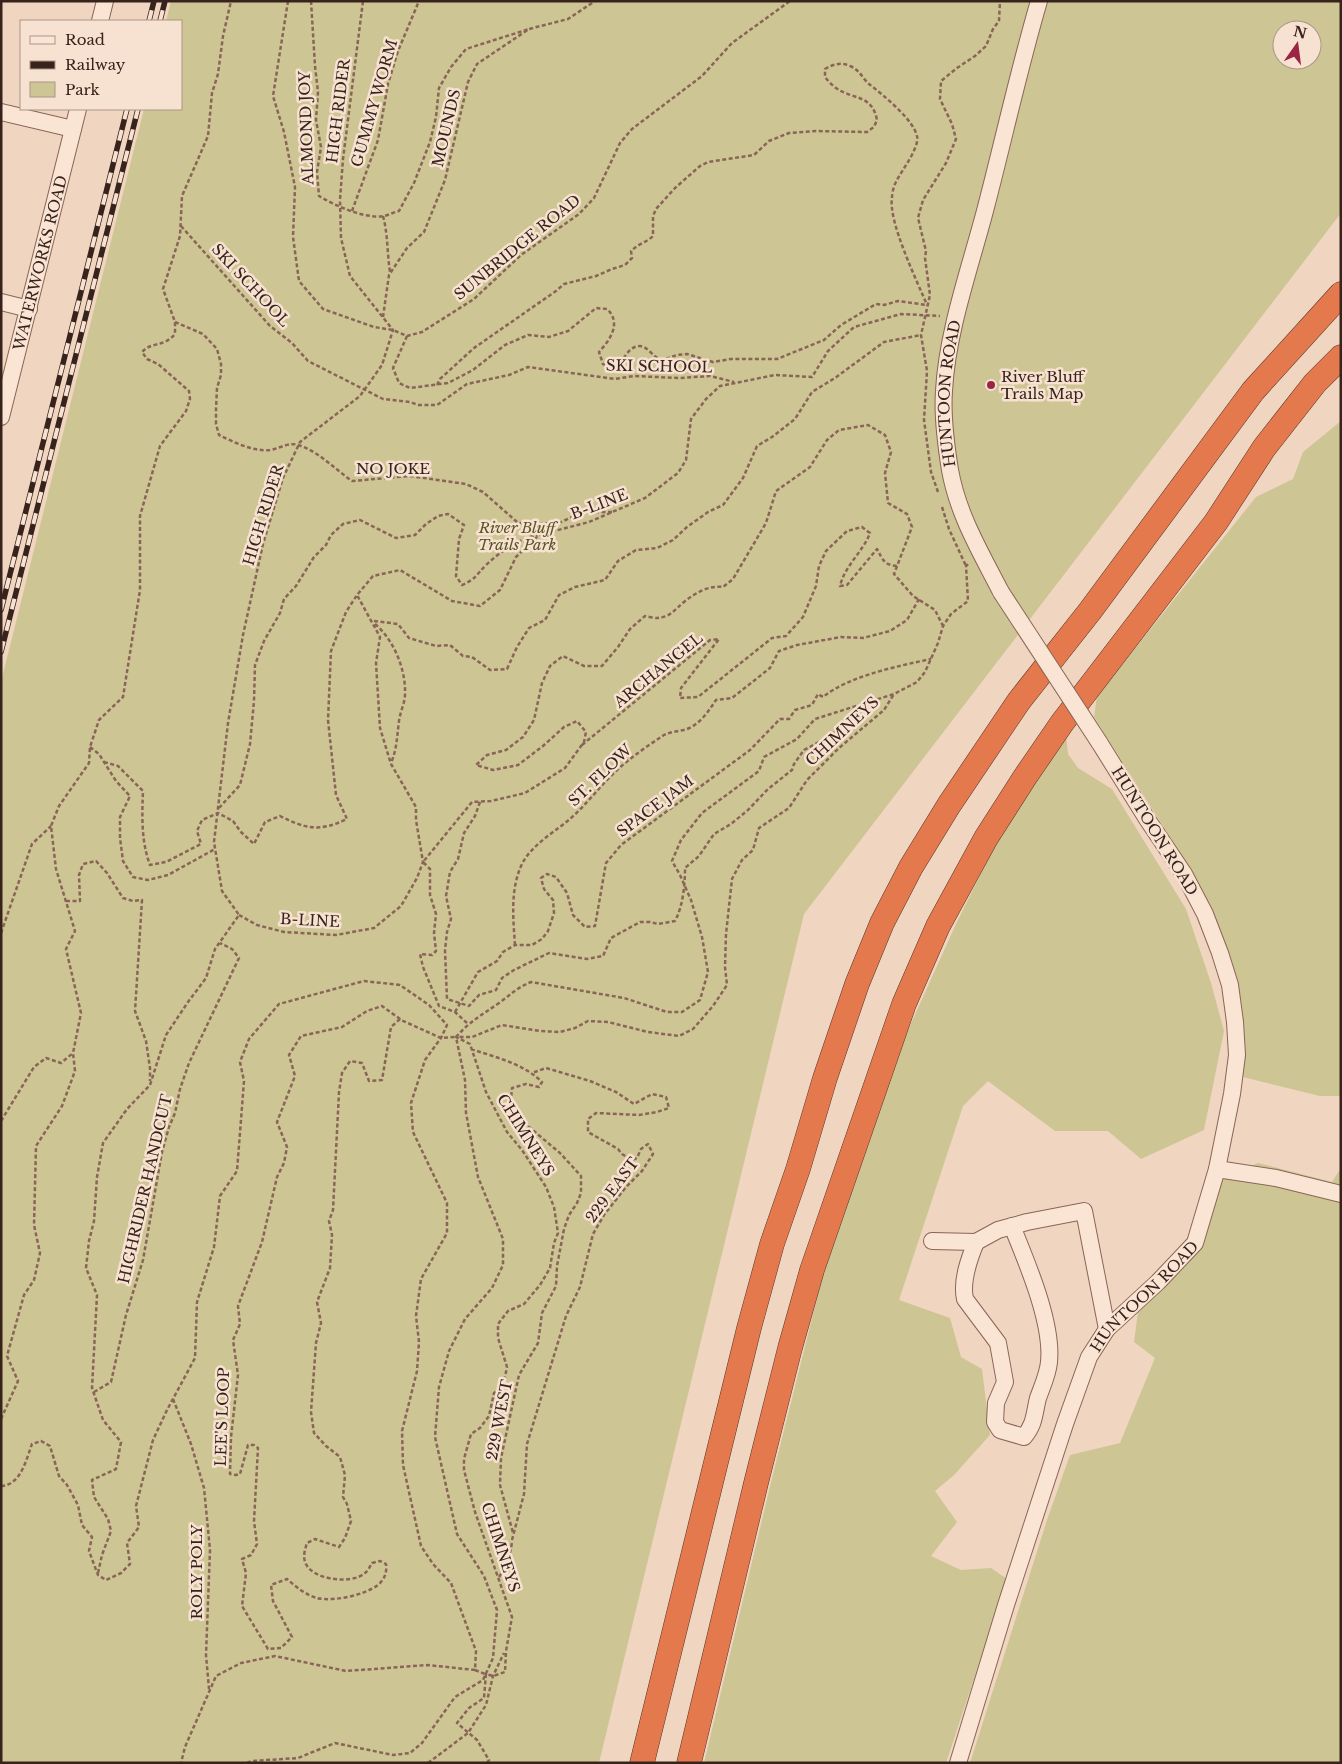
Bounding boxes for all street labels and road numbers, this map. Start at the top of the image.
street label: GUMMY WORM [347,37,401,169]
street label: HIGH RIDER [322,57,354,164]
street label: ALMOND JOY [294,70,318,186]
street label: MOUNDS [428,87,464,169]
street label: WATERWORKS ROAD [8,173,71,353]
street label: SUNBRIDGE ROAD [450,190,584,304]
street label: SKI SCHOOL [208,240,294,330]
street label: HUNTOON ROAD [934,318,964,469]
street label: SKI SCHOOL [606,356,712,376]
street label: NO JOKE [356,459,430,478]
street label: HIGH RIDER [239,461,288,568]
street label: B-LINE [568,484,630,524]
street label: ARCHANGEL [609,628,706,712]
street label: CHIMNEYS [801,692,883,770]
street label: ST. FLOW [564,740,636,810]
street label: HUNTOON ROAD [1108,763,1202,899]
street label: SPACE JAM [613,771,697,841]
street label: B-LINE [280,909,340,931]
street label: CHIMNEYS [493,1090,559,1180]
street label: HIGHRIDER HANDCUT [114,1092,176,1286]
street label: 229 EAST [581,1154,643,1226]
street label: HUNTOON ROAD [1085,1236,1202,1355]
street label: LEE'S LOOP [211,1367,233,1467]
street label: 229 WEST [482,1378,516,1462]
street label: CHIMNEYS [478,1500,524,1594]
street label: ROLY POLY [187,1524,206,1619]

